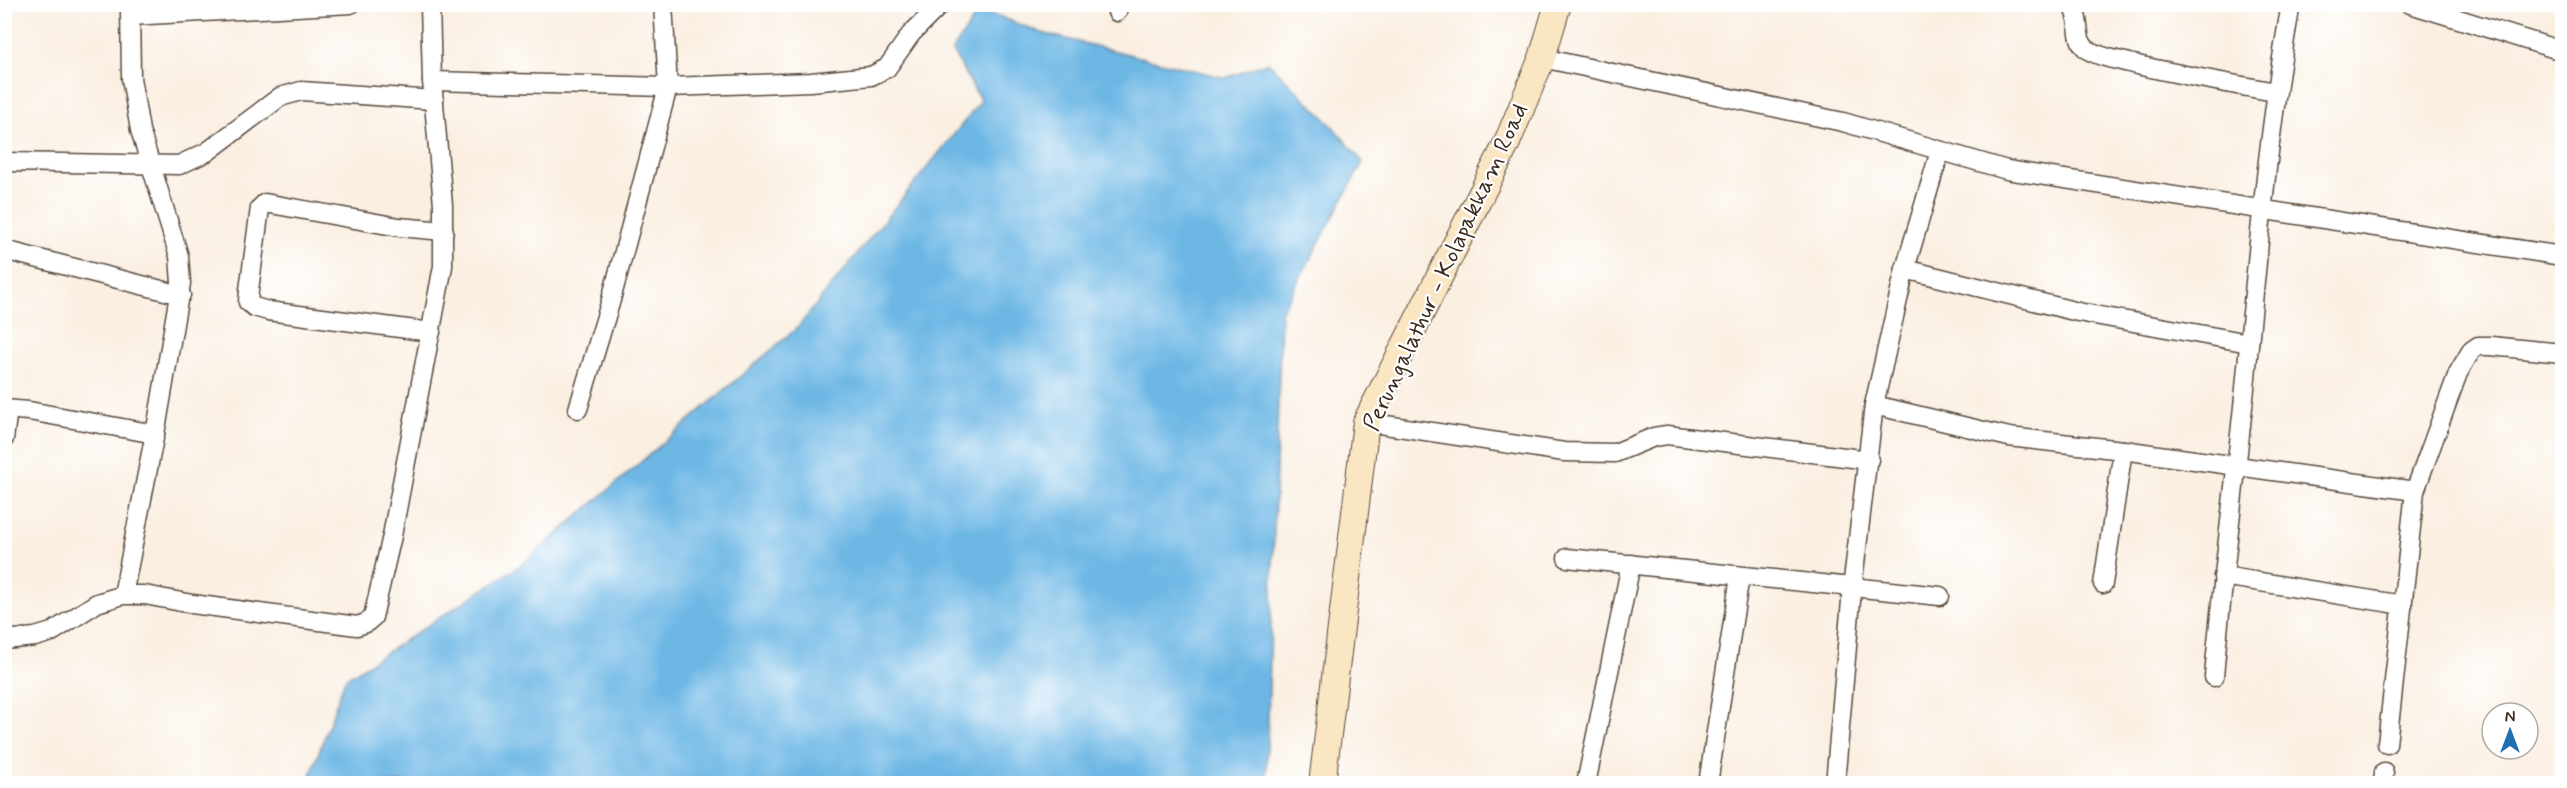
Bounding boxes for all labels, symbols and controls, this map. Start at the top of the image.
street label: Perungalathur - Kolapakkam Road [1357,99,1536,436]
north arrow [2480,701,2540,761]
text: N [2505,707,2515,728]

